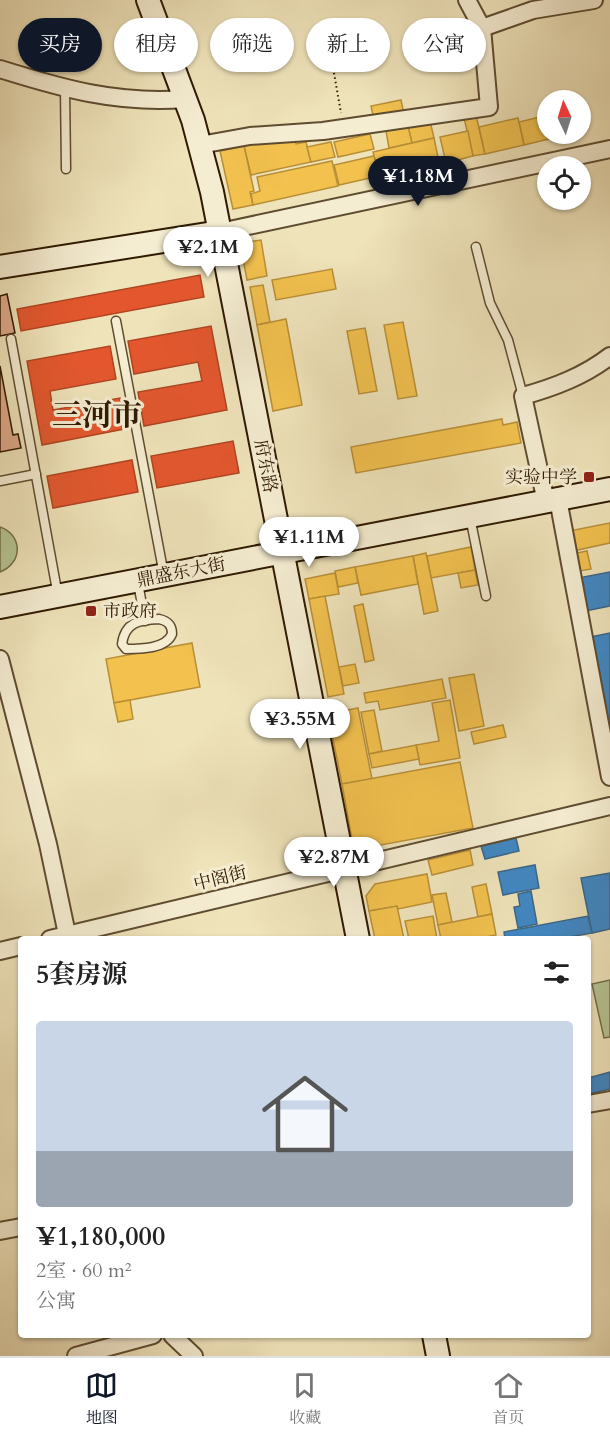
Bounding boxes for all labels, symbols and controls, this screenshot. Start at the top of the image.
chip: 买房 [18,18,102,72]
chip: 租房 [114,18,198,72]
chip: 筛选 [210,18,294,72]
chip: 新上 [306,18,390,72]
chip: 公寓 [402,18,486,72]
north arrow [537,90,591,144]
map controls [537,90,591,210]
pin: ¥1.18M [369,156,467,207]
button: locate [537,156,591,210]
text: ¥1.18M [382,162,454,189]
pin: ¥2.1M [166,227,250,278]
text: ¥2.1M [177,233,239,260]
district label: 三河市 [52,395,142,436]
street label: 府东路 [248,437,283,495]
place label: 实验中学 [505,465,577,490]
marker: 实验中学 [582,470,596,484]
pin: ¥1.11M [260,517,358,568]
text: ¥1.11M [273,523,345,550]
street label: 鼎盛东大街 [135,552,228,593]
place label: 市政府 [103,599,157,624]
marker: 市政府 [84,604,98,618]
pin: ¥3.55M [251,699,349,750]
text: ¥3.55M [264,705,336,732]
pin: ¥2.87M [285,837,383,888]
text: ¥2.87M [298,843,370,870]
street label: 中阁街 [191,860,249,897]
icon: filters [540,956,573,989]
text: 5套房源 [36,957,127,992]
icon: home [251,1060,359,1168]
text: ¥1,180,000 [36,1219,165,1254]
text: 2室 · 60 m² [36,1257,132,1284]
text: 公寓 [36,1287,76,1314]
tab: 地图 [85,1369,118,1429]
tab: 收藏 [288,1369,321,1429]
tab: 首页 [492,1369,525,1429]

